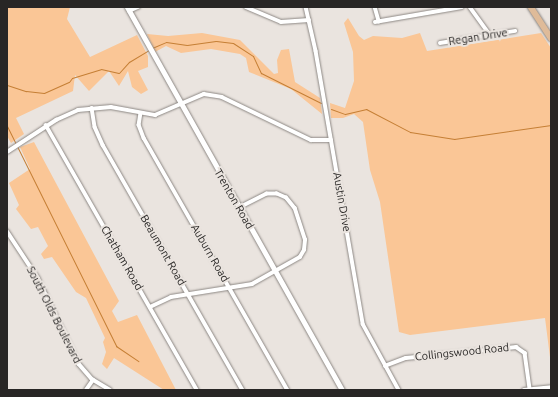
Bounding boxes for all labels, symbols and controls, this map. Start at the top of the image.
street label: Regan Drive [447,26,509,48]
street label: Trenton Road [211,167,257,231]
street label: Austin Drive [330,171,354,233]
street label: Beaumont Road [137,212,189,288]
street label: Auburn Road [188,222,232,284]
street label: Chatham Road [98,223,146,293]
street label: South Olds Boulevard [24,264,84,366]
street label: Collingswood Road [414,340,510,364]

